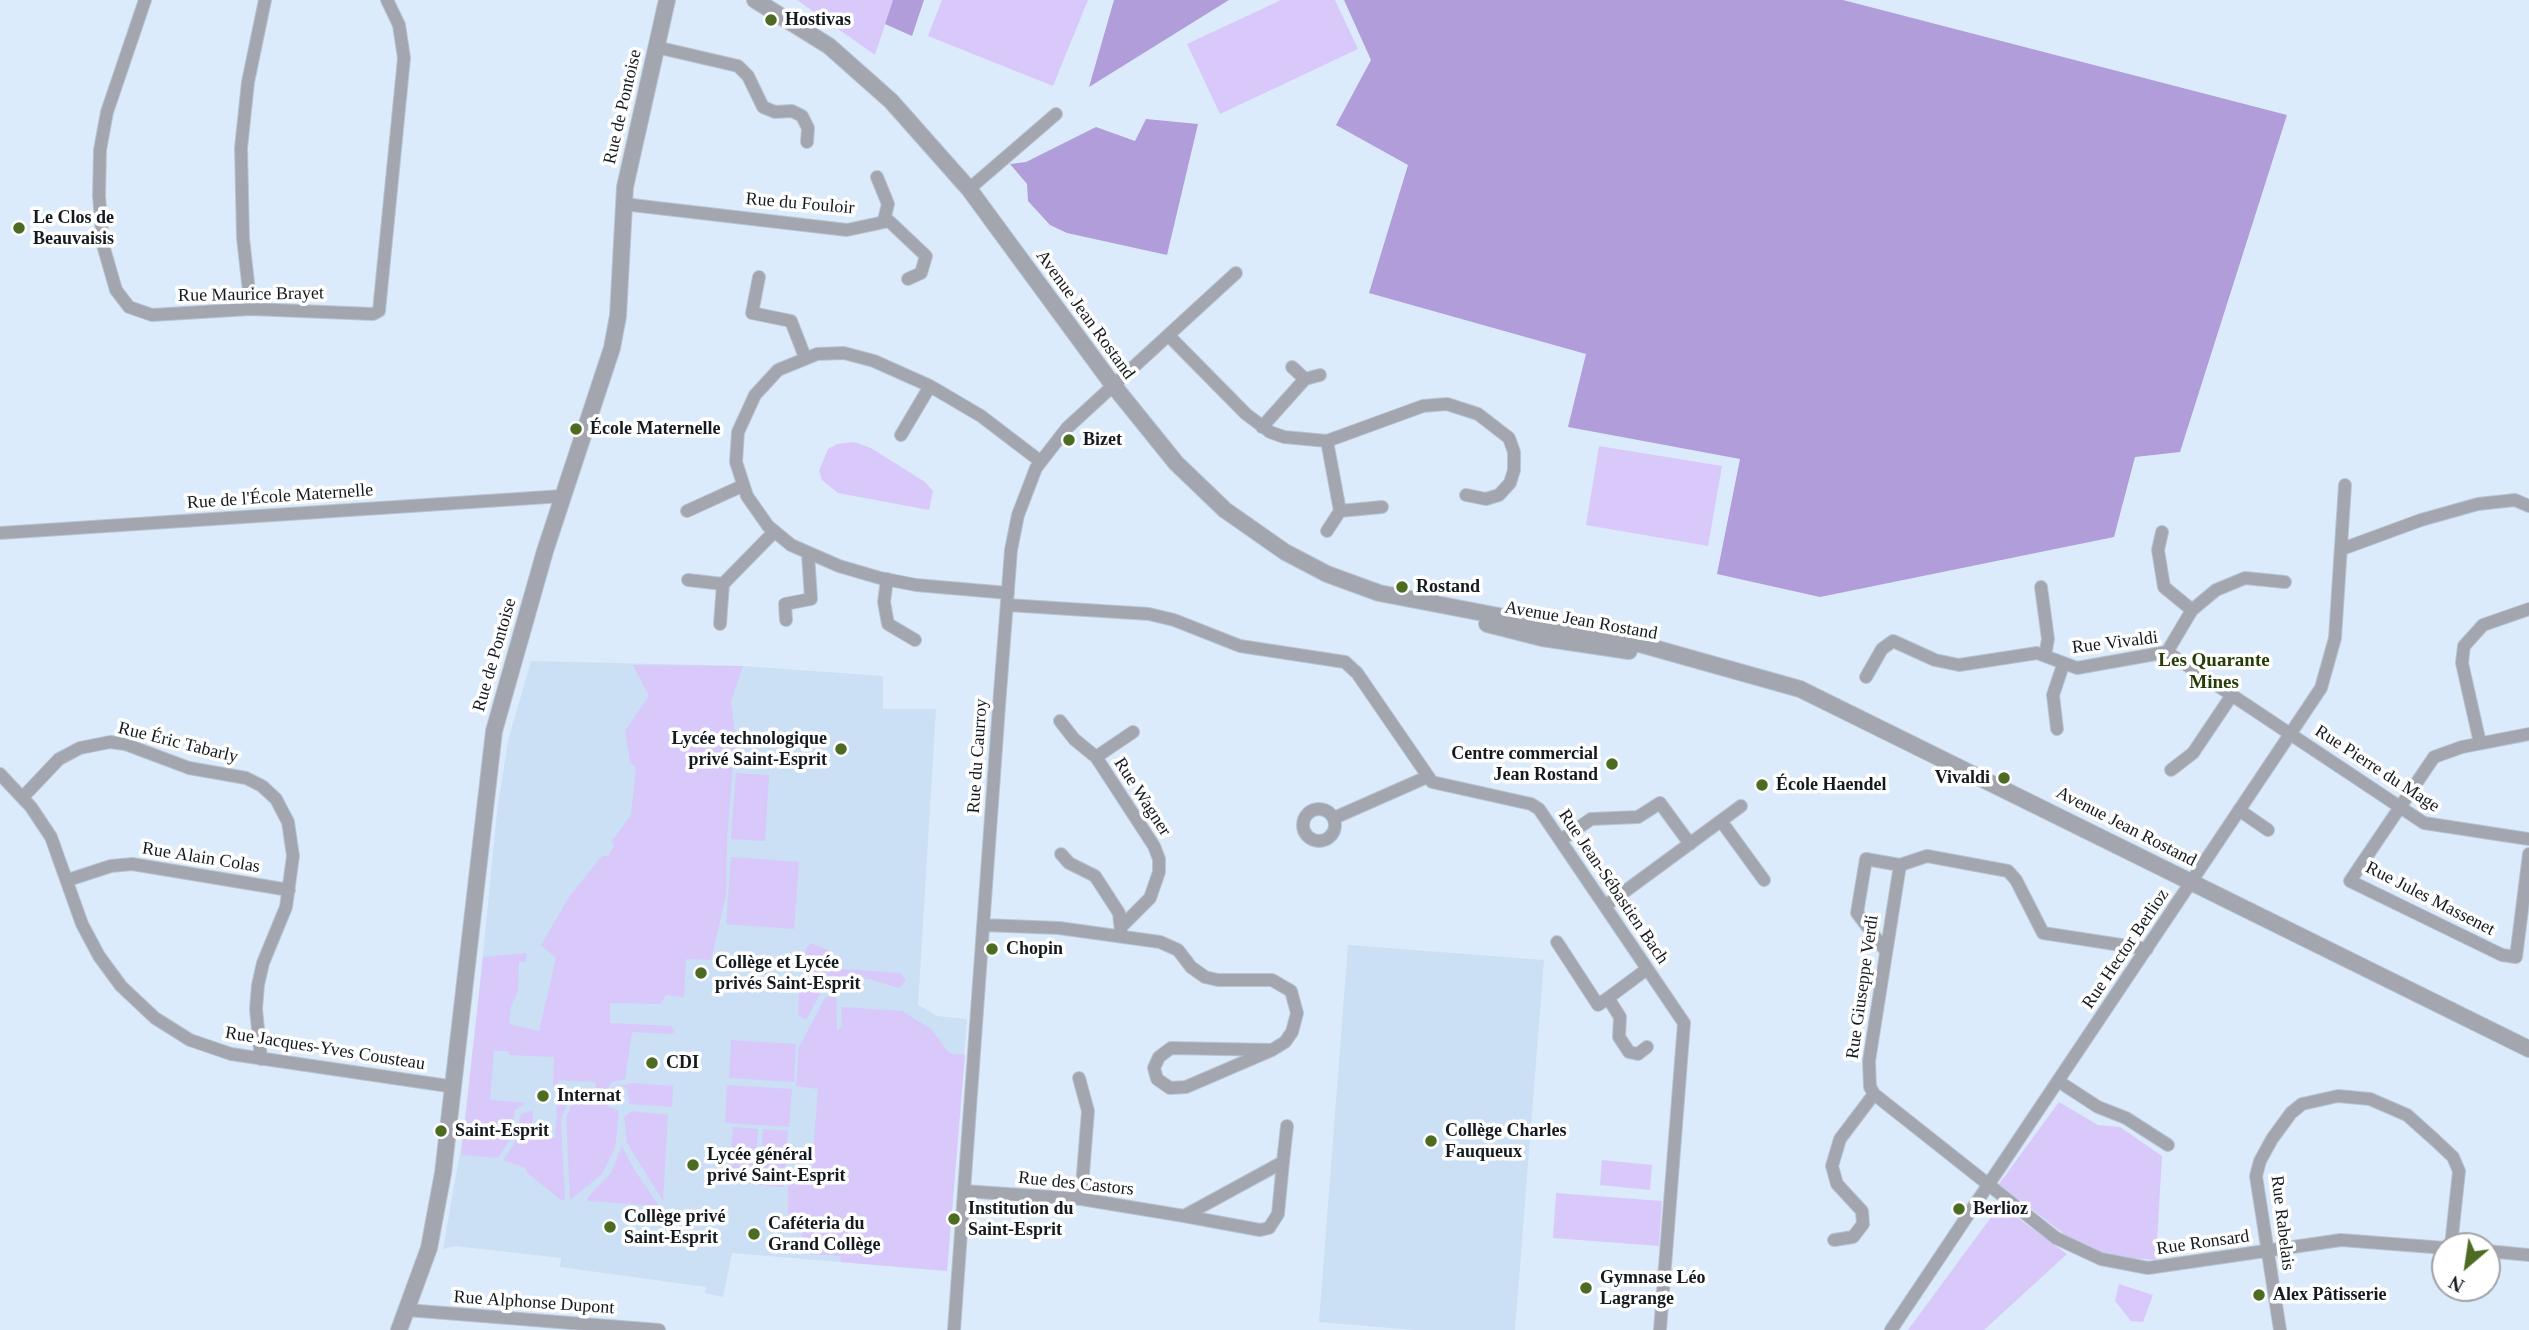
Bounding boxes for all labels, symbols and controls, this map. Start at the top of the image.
place label: Hostivas [785,9,851,31]
marker: Hostivas [763,12,779,28]
street label: Rue de Pontoise [599,48,647,166]
street label: Rue du Fouloir [745,188,855,220]
place label: Le Clos de Beauvaisis [33,207,114,249]
marker: Le Clos de Beauvaisis [11,220,27,236]
street label: Avenue Jean Rostand [1031,246,1139,384]
street label: Rue Maurice Brayet [178,283,324,307]
place label: École Maternelle [590,418,720,440]
marker: École Maternelle [568,421,584,437]
place label: Bizet [1083,429,1122,451]
marker: Bizet [1061,432,1077,448]
street label: Rue de l'École Maternelle [186,480,374,514]
place label: Rostand [1416,576,1480,598]
marker: Rostand [1394,579,1410,595]
street label: Rue de Pontoise [468,596,522,714]
street label: Avenue Jean Rostand [1503,597,1659,645]
street label: Rue Vivaldi [2071,627,2159,659]
district label: Les Quarante Mines [2158,650,2270,694]
street label: Rue du Caurroy [963,698,993,814]
street label: Rue Éric Tabarly [116,718,240,768]
street label: Rue Pierre du Mage [2311,721,2443,817]
place label: Lycée technologique privé Saint-Esprit [672,728,827,770]
marker: Lycée technologique privé Saint-Esprit [833,741,849,757]
place label: Centre commercial Jean Rostand [1451,743,1598,786]
street label: Rue Wagner [1109,754,1175,840]
marker: Centre commercial Jean Rostand [1604,756,1620,772]
place label: Vivaldi [1935,767,1990,789]
marker: Vivaldi [1996,770,2012,786]
place label: École Haendel [1776,774,1886,796]
marker: École Haendel [1754,777,1770,793]
street label: Avenue Jean Rostand [2052,782,2200,872]
street label: Rue Jean-Sébastien Bach [1553,806,1673,968]
street label: Rue Alain Colas [141,838,261,878]
street label: Rue Jules Massenet [2362,857,2498,941]
street label: Rue Hector Berlioz [2078,885,2174,1013]
street label: Rue Giuseppe Verdi [1842,914,1884,1060]
place label: Chopin [1006,938,1063,960]
marker: Chopin [984,941,1000,957]
place label: Collège et Lycée privés Saint-Esprit [715,952,861,995]
marker: Collège et Lycée privés Saint-Esprit [693,965,709,981]
street label: Rue Jacques-Yves Cousteau [223,1023,427,1075]
place label: CDI [666,1052,699,1074]
marker: CDI [644,1055,660,1071]
place label: Internat [557,1085,621,1107]
marker: Internat [535,1088,551,1104]
place label: Saint-Esprit [455,1120,549,1142]
place label: Collège Charles Fauqueux [1445,1120,1566,1162]
marker: Saint-Esprit [433,1123,449,1139]
marker: Collège Charles Fauqueux [1423,1133,1439,1149]
place label: Lycée général privé Saint-Esprit [707,1144,846,1186]
marker: Lycée général privé Saint-Esprit [685,1157,701,1173]
street label: Rue des Castors [1017,1167,1135,1201]
street label: Rue Rabelais [2265,1174,2299,1272]
place label: Institution du Saint-Esprit [968,1198,1074,1240]
place label: Berlioz [1973,1198,2028,1220]
marker: Berlioz [1951,1201,1967,1217]
place label: Collège privé Saint-Esprit [624,1206,725,1248]
marker: Institution du Saint-Esprit [946,1211,962,1227]
place label: Caféteria du Grand Collège [768,1213,880,1256]
marker: Collège privé Saint-Esprit [602,1219,618,1235]
marker: Caféteria du Grand Collège [746,1226,762,1242]
street label: Rue Ronsard [2155,1226,2251,1260]
north arrow [2431,1232,2501,1302]
place label: Gymnase Léo Lagrange [1600,1267,1705,1310]
text: N [2445,1272,2468,1297]
marker: Gymnase Léo Lagrange [1578,1280,1594,1296]
place label: Alex Pâtisserie [2273,1284,2386,1306]
street label: Rue Alphonse Dupont [453,1287,615,1319]
marker: Alex Pâtisserie [2251,1287,2267,1303]

